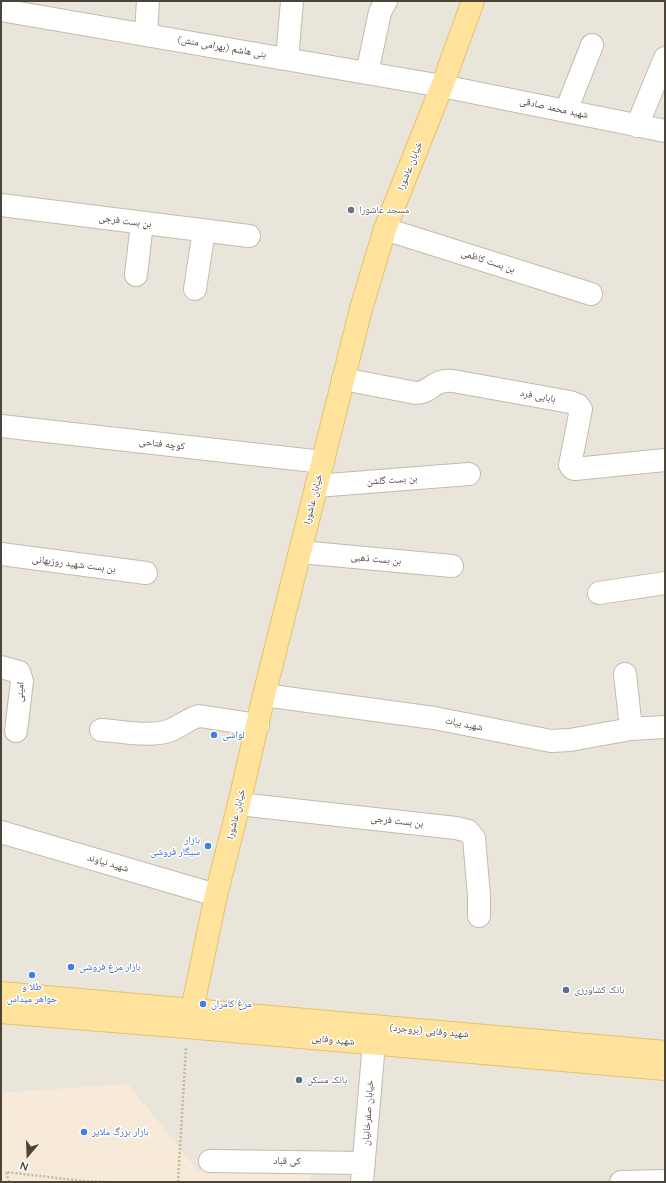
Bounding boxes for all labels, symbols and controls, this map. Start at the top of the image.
street label: بنی هاشم (بهرامی منش) [177,33,267,61]
street label: شهید محمد صادقی [519,95,589,121]
street label: خیابان عاشورا [395,140,425,192]
place label: مسجد عاشورا [359,204,409,216]
marker: مسجد عاشورا [346,205,356,215]
street label: بن بست فرجی [98,212,152,230]
street label: بن بست کاظمی [460,247,516,275]
street label: بابایی فرد [519,387,557,405]
street label: کوچه فتاحی [138,436,186,452]
street label: بن بست گلشن [366,472,418,488]
street label: خیابان عاشورا [301,473,325,525]
street label: بن بست ذهبی [350,551,402,567]
street label: بن بست شهید روزبهانی [31,553,117,575]
street label: امینی [13,682,27,702]
street label: شهید بیات [444,714,484,734]
place label: لواشی [222,729,245,741]
marker: لواشی [209,730,219,740]
street label: خیابان عاشورا [224,788,248,840]
street label: بن بست فرجی [370,812,424,830]
place label: بازار سیگار فروشی [150,834,200,858]
marker: بازار سیگار فروشی [203,841,213,851]
street label: شهید نیاوند [86,851,130,875]
place label: بازار مرغ فروشی [79,961,141,973]
marker: بازار مرغ فروشی [66,962,76,972]
marker: طلا و جواهر میداس [27,970,37,980]
place label: طلا و جواهر میداس [7,981,57,1004]
place label: بانک کشاورزی [574,984,624,996]
marker: بانک کشاورزی [561,985,571,995]
place label: مرغ کامران [211,998,252,1010]
marker: مرغ کامران [198,999,208,1009]
street label: شهید وفایی (بروجرد) [389,1022,469,1040]
street label: شهید وفایی [311,1032,355,1048]
place label: بانک مسکن [307,1074,347,1086]
marker: بانک مسکن [294,1075,304,1085]
street label: خیابان صفرخانیان [360,1080,376,1146]
place label: بازار بزرگ ملایر [92,1126,149,1138]
marker: بازار بزرگ ملایر [79,1127,89,1137]
north arrow [8,1135,48,1175]
street label: کی قباد [273,1155,301,1167]
text: N [18,1158,30,1174]

